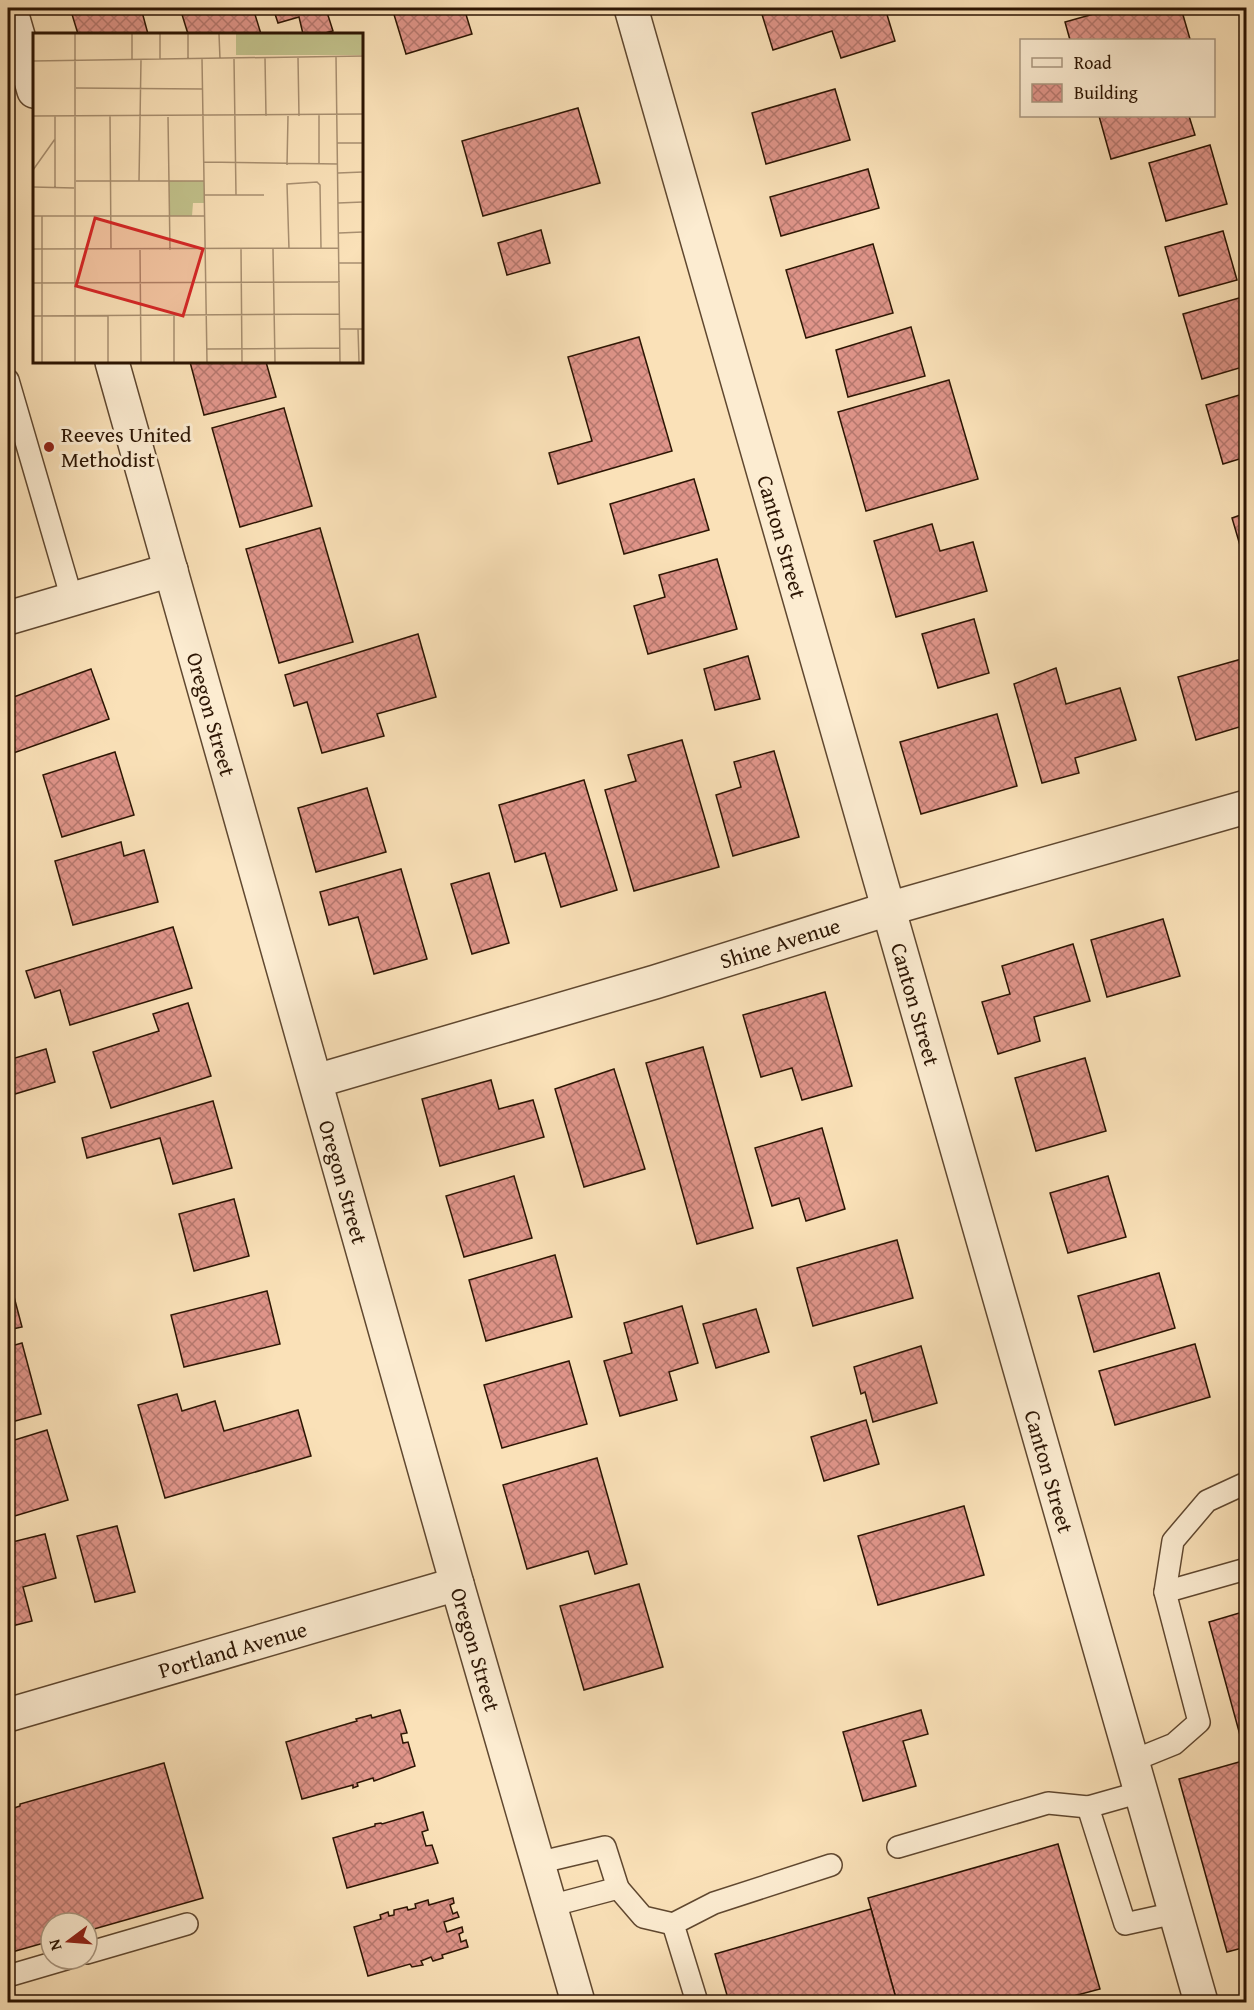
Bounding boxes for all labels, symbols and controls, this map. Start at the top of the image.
inset map [33,33,363,363]
legend [1020,39,1215,117]
text: Road [1074,49,1112,76]
text: Building [1074,79,1138,106]
place label: Reeves United Methodist [61,418,192,475]
marker: Reeves United Methodist [42,440,56,454]
street label: Canton Street [749,472,815,602]
street label: Oregon Street [179,649,244,780]
street label: Shine Avenue [716,909,844,977]
street label: Canton Street [883,939,949,1070]
street label: Oregon Street [311,1116,376,1248]
street label: Canton Street [1017,1406,1082,1537]
street label: Oregon Street [443,1584,509,1715]
street label: Portland Avenue [155,1613,311,1686]
north arrow [39,1911,99,1971]
text: N [41,1936,68,1954]

